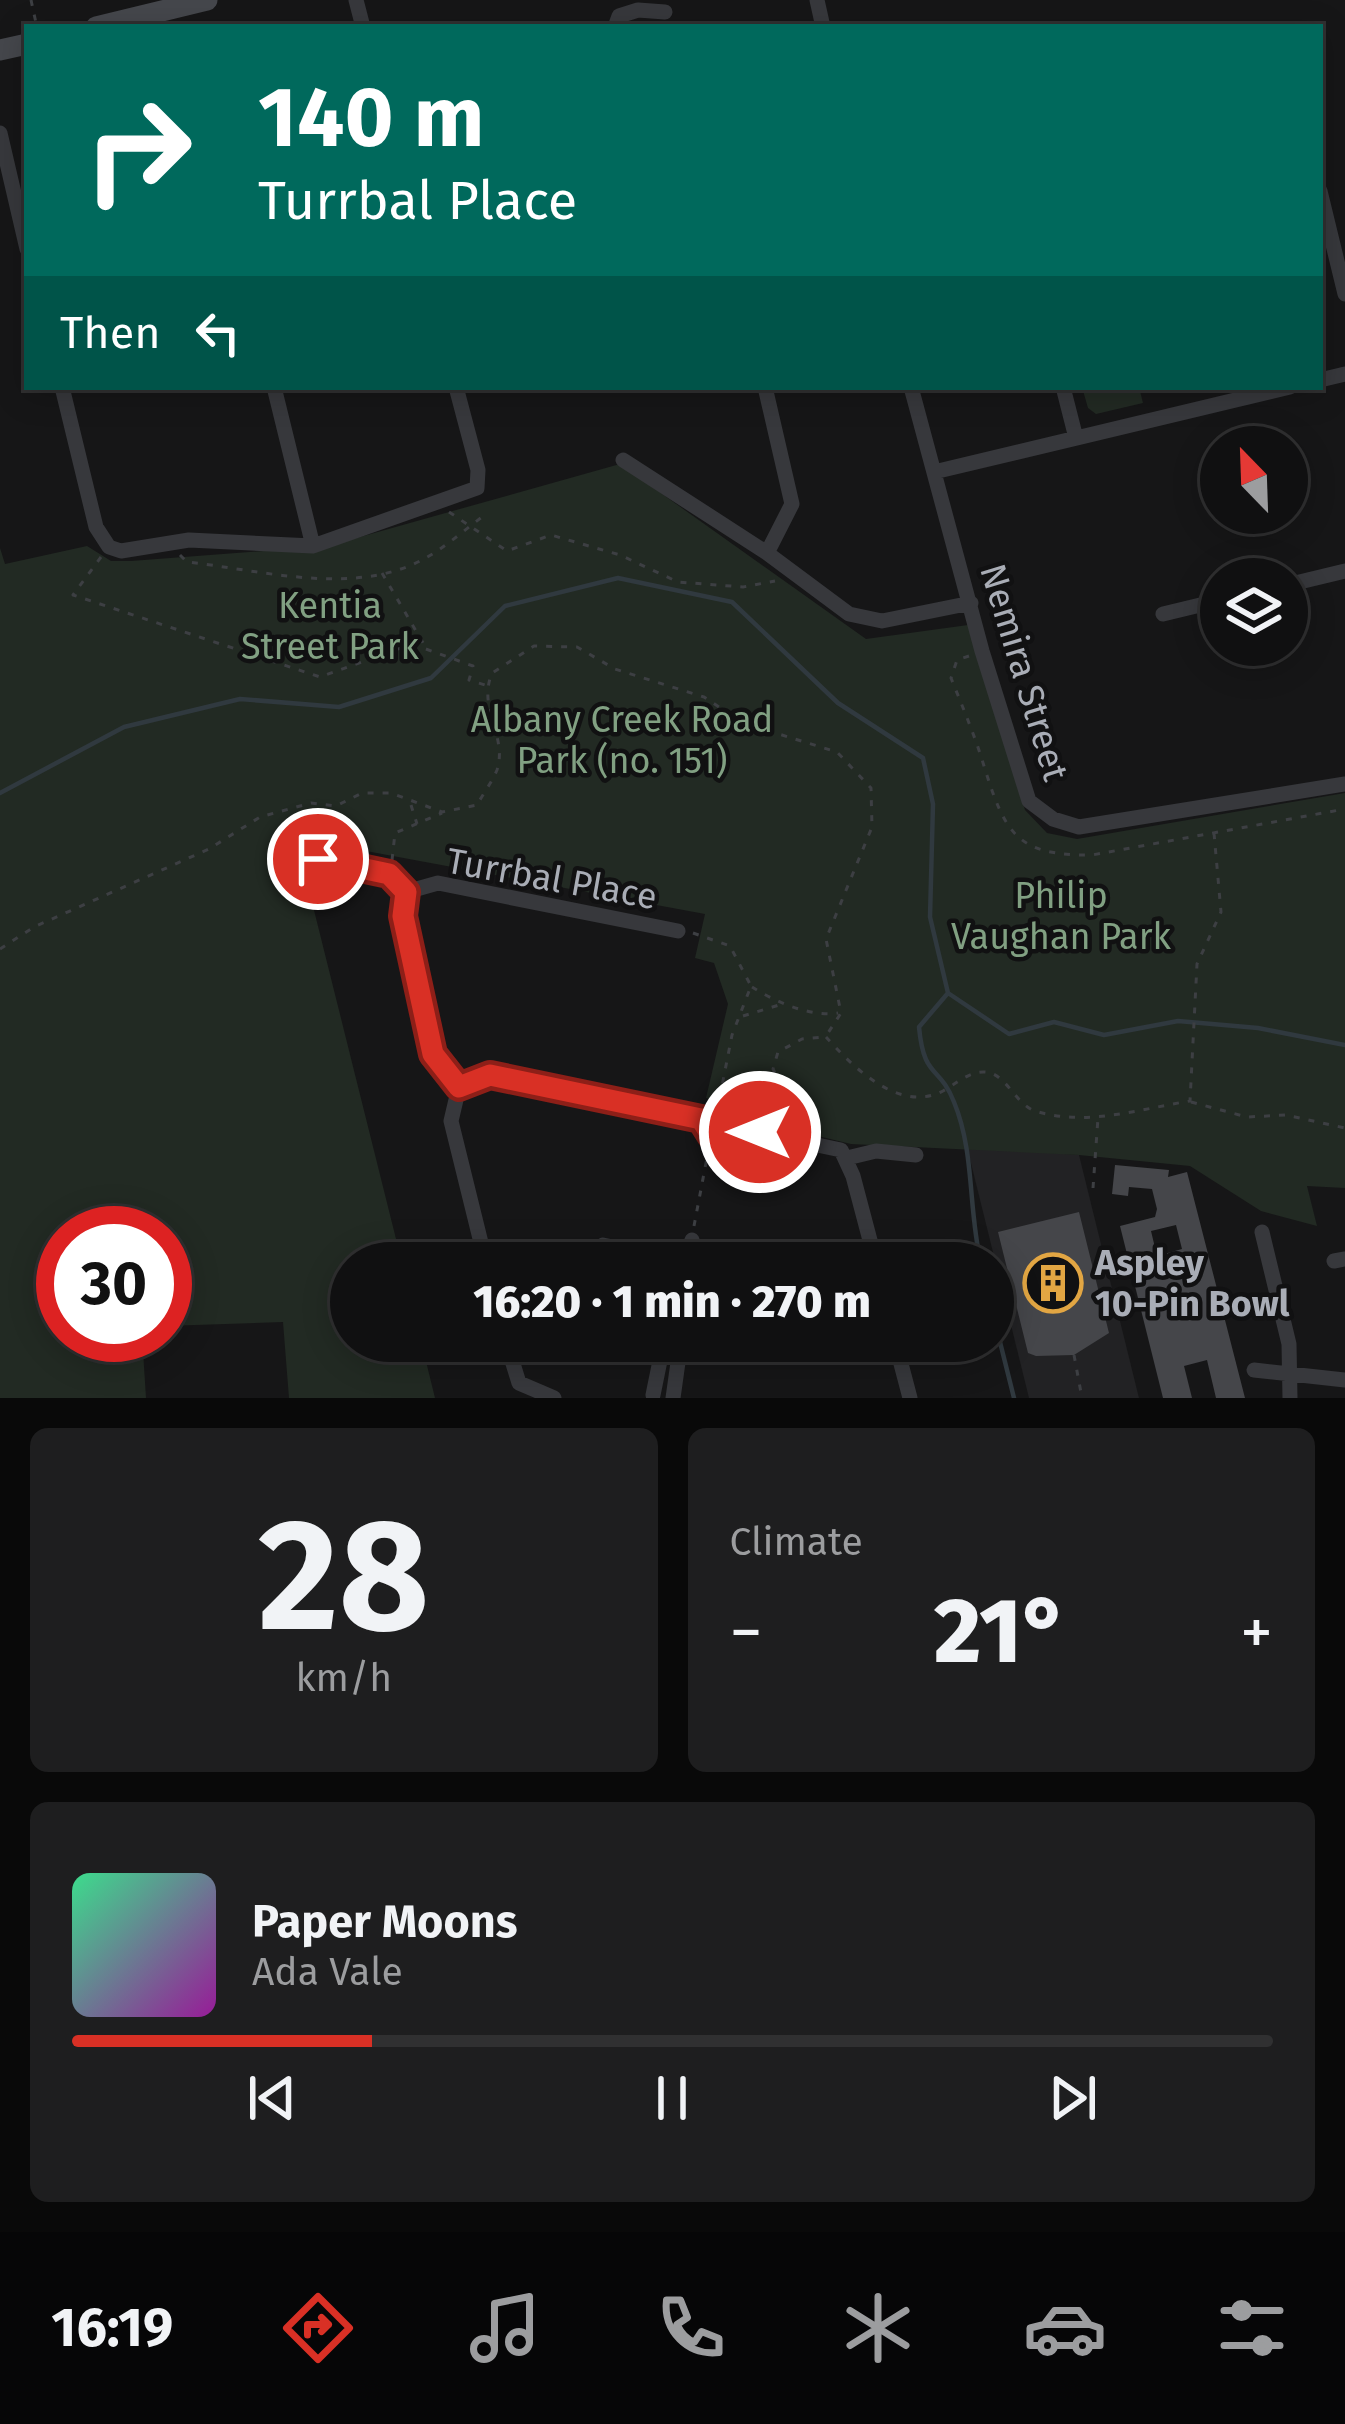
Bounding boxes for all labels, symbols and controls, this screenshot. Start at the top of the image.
text: 140 m [258,67,484,168]
icon: right [60,72,216,228]
text: Turrbal Place [258,169,577,233]
icon: left [185,300,251,366]
text: Then [60,306,161,360]
north arrow [1200,426,1308,534]
map controls [1200,426,1308,666]
street label: Nemira Street [970,558,1078,786]
button: layers [1200,558,1308,666]
park label: Kentia Street Park [241,584,420,669]
park label: Albany Creek Road Park (no. 151) [471,698,773,783]
pin [267,808,369,910]
icon: arrive [285,826,351,892]
street label: Turrbal Place [443,839,660,919]
park label: Philip Vaughan Park [951,874,1172,959]
position arrow [697,1069,823,1195]
speed limit sign: 30 [36,1206,192,1362]
place label: Aspley 10-Pin Bowl [1094,1241,1290,1326]
building icon: Aspley 10-Pin Bowl [1022,1252,1084,1314]
text: 16:20 · 1 min · 270 m [473,1275,871,1329]
text: 28 [258,1483,429,1670]
text: Climate [730,1519,863,1565]
text: 21° [934,1578,1069,1686]
text: − [730,1593,763,1672]
text: + [1240,1593,1273,1672]
text: km/h [295,1655,392,1701]
text: Paper Moons [252,1895,517,1949]
text: Ada Vale [252,1949,403,1995]
icon: previous [239,2065,305,2131]
icon: pause [639,2065,705,2131]
icon: next [1040,2065,1106,2131]
icon: directions [276,2286,360,2370]
icon: music [463,2286,547,2370]
icon: phone [649,2286,733,2370]
icon: climate [836,2286,920,2370]
icon: car [1023,2286,1107,2370]
icon: filters [1210,2286,1294,2370]
text: 16:19 [51,2296,173,2360]

